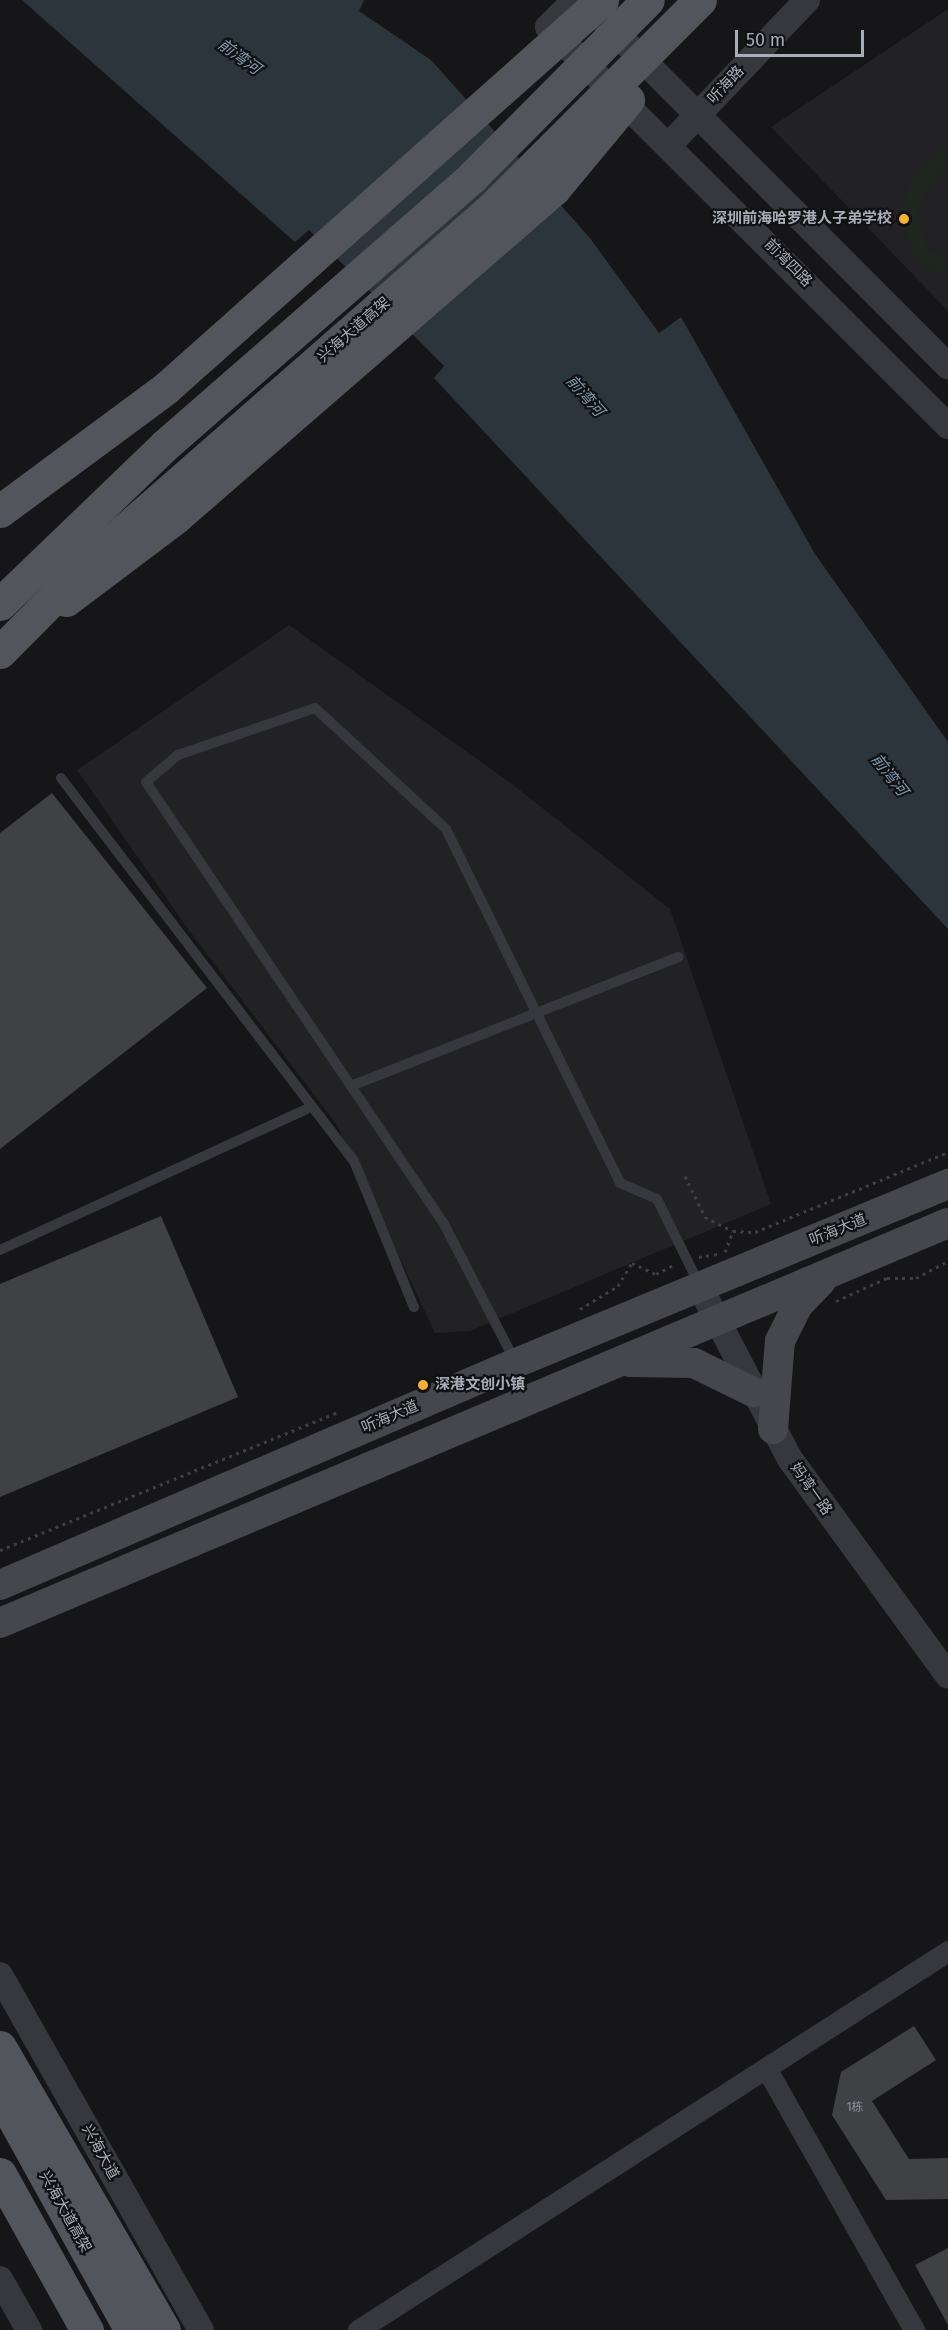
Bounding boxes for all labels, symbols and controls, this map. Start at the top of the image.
scale bar [738,18,867,56]
text: 50 m [746,29,785,51]
water label: 前湾河 [214,35,264,79]
street label: 听海路 [704,62,748,108]
place label: 深圳前海哈罗港人子弟学校 [712,210,892,228]
marker: 深圳前海哈罗港人子弟学校 [897,212,911,226]
street label: 前湾四路 [760,235,816,291]
street label: 兴海大道高架 [314,294,394,366]
water label: 前湾河 [562,372,608,420]
water label: 前湾河 [867,750,911,800]
street label: 听海大道 [807,1210,869,1250]
place label: 深港文创小镇 [435,1376,525,1394]
marker: 深港文创小镇 [416,1378,430,1392]
street label: 听海大道 [359,1397,421,1437]
street label: 妈湾一路 [786,1459,836,1519]
house number: 1栋 [846,2101,864,2115]
street label: 兴海大道 [78,2121,122,2183]
street label: 兴海大道高架 [35,2168,95,2256]

